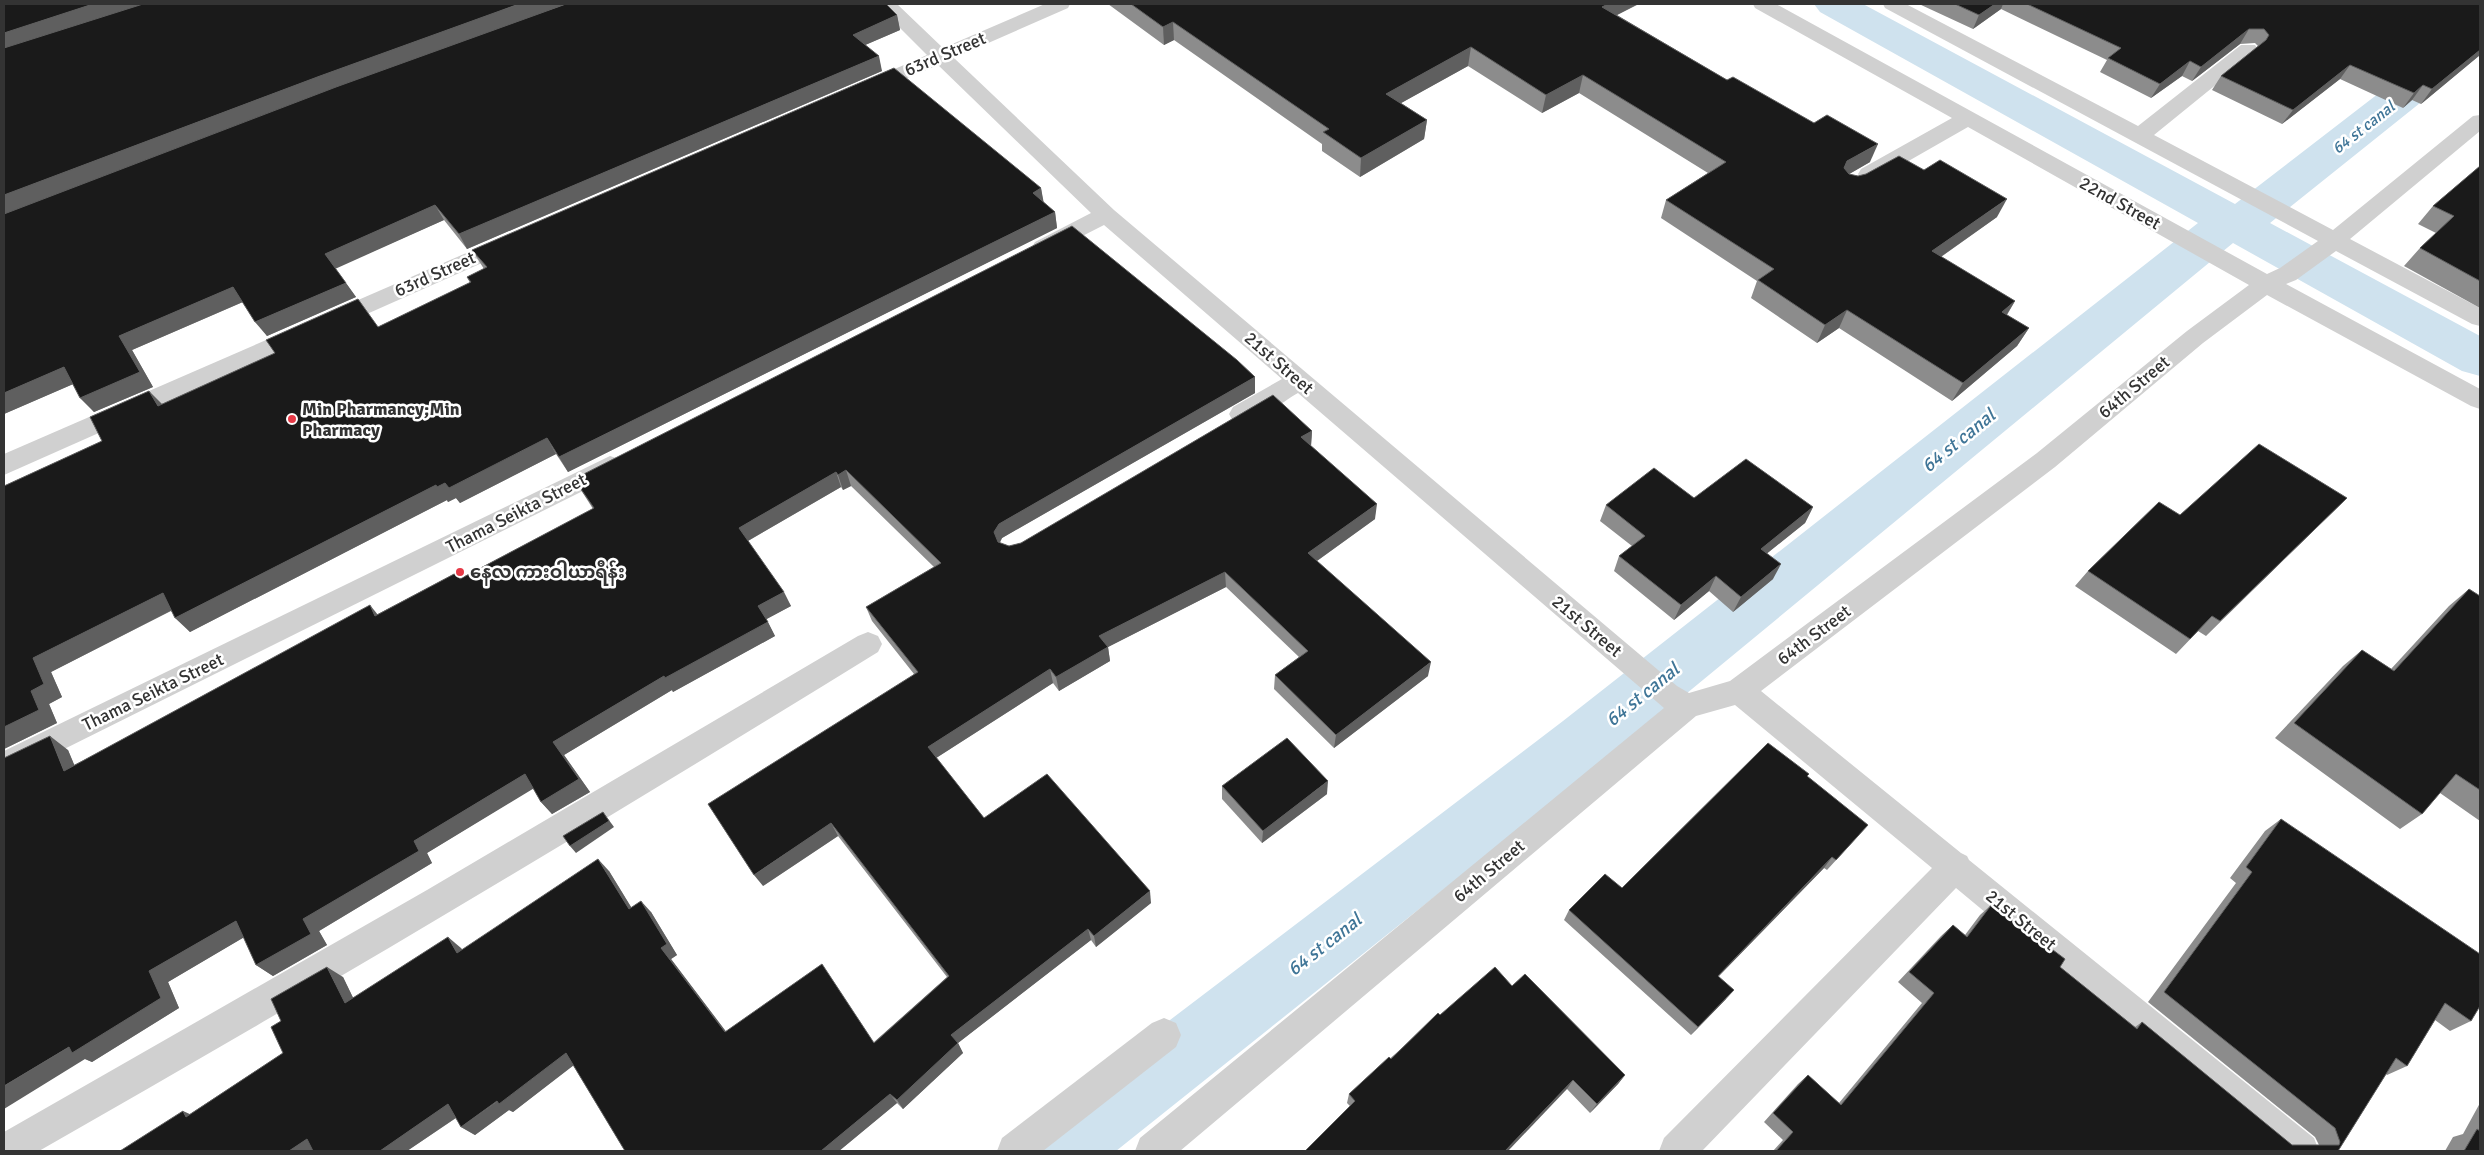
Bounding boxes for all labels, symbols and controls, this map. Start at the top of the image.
street label: 63rd Street [901,27,989,81]
water label: 64 st canal [2328,96,2400,158]
street label: 22nd Street [2075,172,2165,234]
street label: 63rd Street [391,246,479,302]
street label: 21st Street [1240,327,1318,399]
street label: 64th Street [2094,351,2174,423]
place label: Min Pharmancy;Min Pharmacy [302,398,460,441]
water label: 64 st canal [1917,403,2001,478]
marker: Min Pharmancy;Min Pharmacy [286,413,298,425]
street label: Thama Seikta Street [442,468,590,558]
place label: နေလ ကားဝါယာရိန်း [470,560,625,586]
marker: နေလ ကားဝါယာရိန်း [454,566,466,578]
street label: 21st Street [1548,590,1626,662]
street label: 64th Street [1773,600,1855,670]
street label: Thama Seikta Street [79,648,227,736]
water label: 64 st canal [1601,657,1685,732]
street label: 64th Street [1449,835,1529,907]
street label: 21st Street [1981,885,2061,955]
water label: 64 st canal [1283,907,1368,981]

